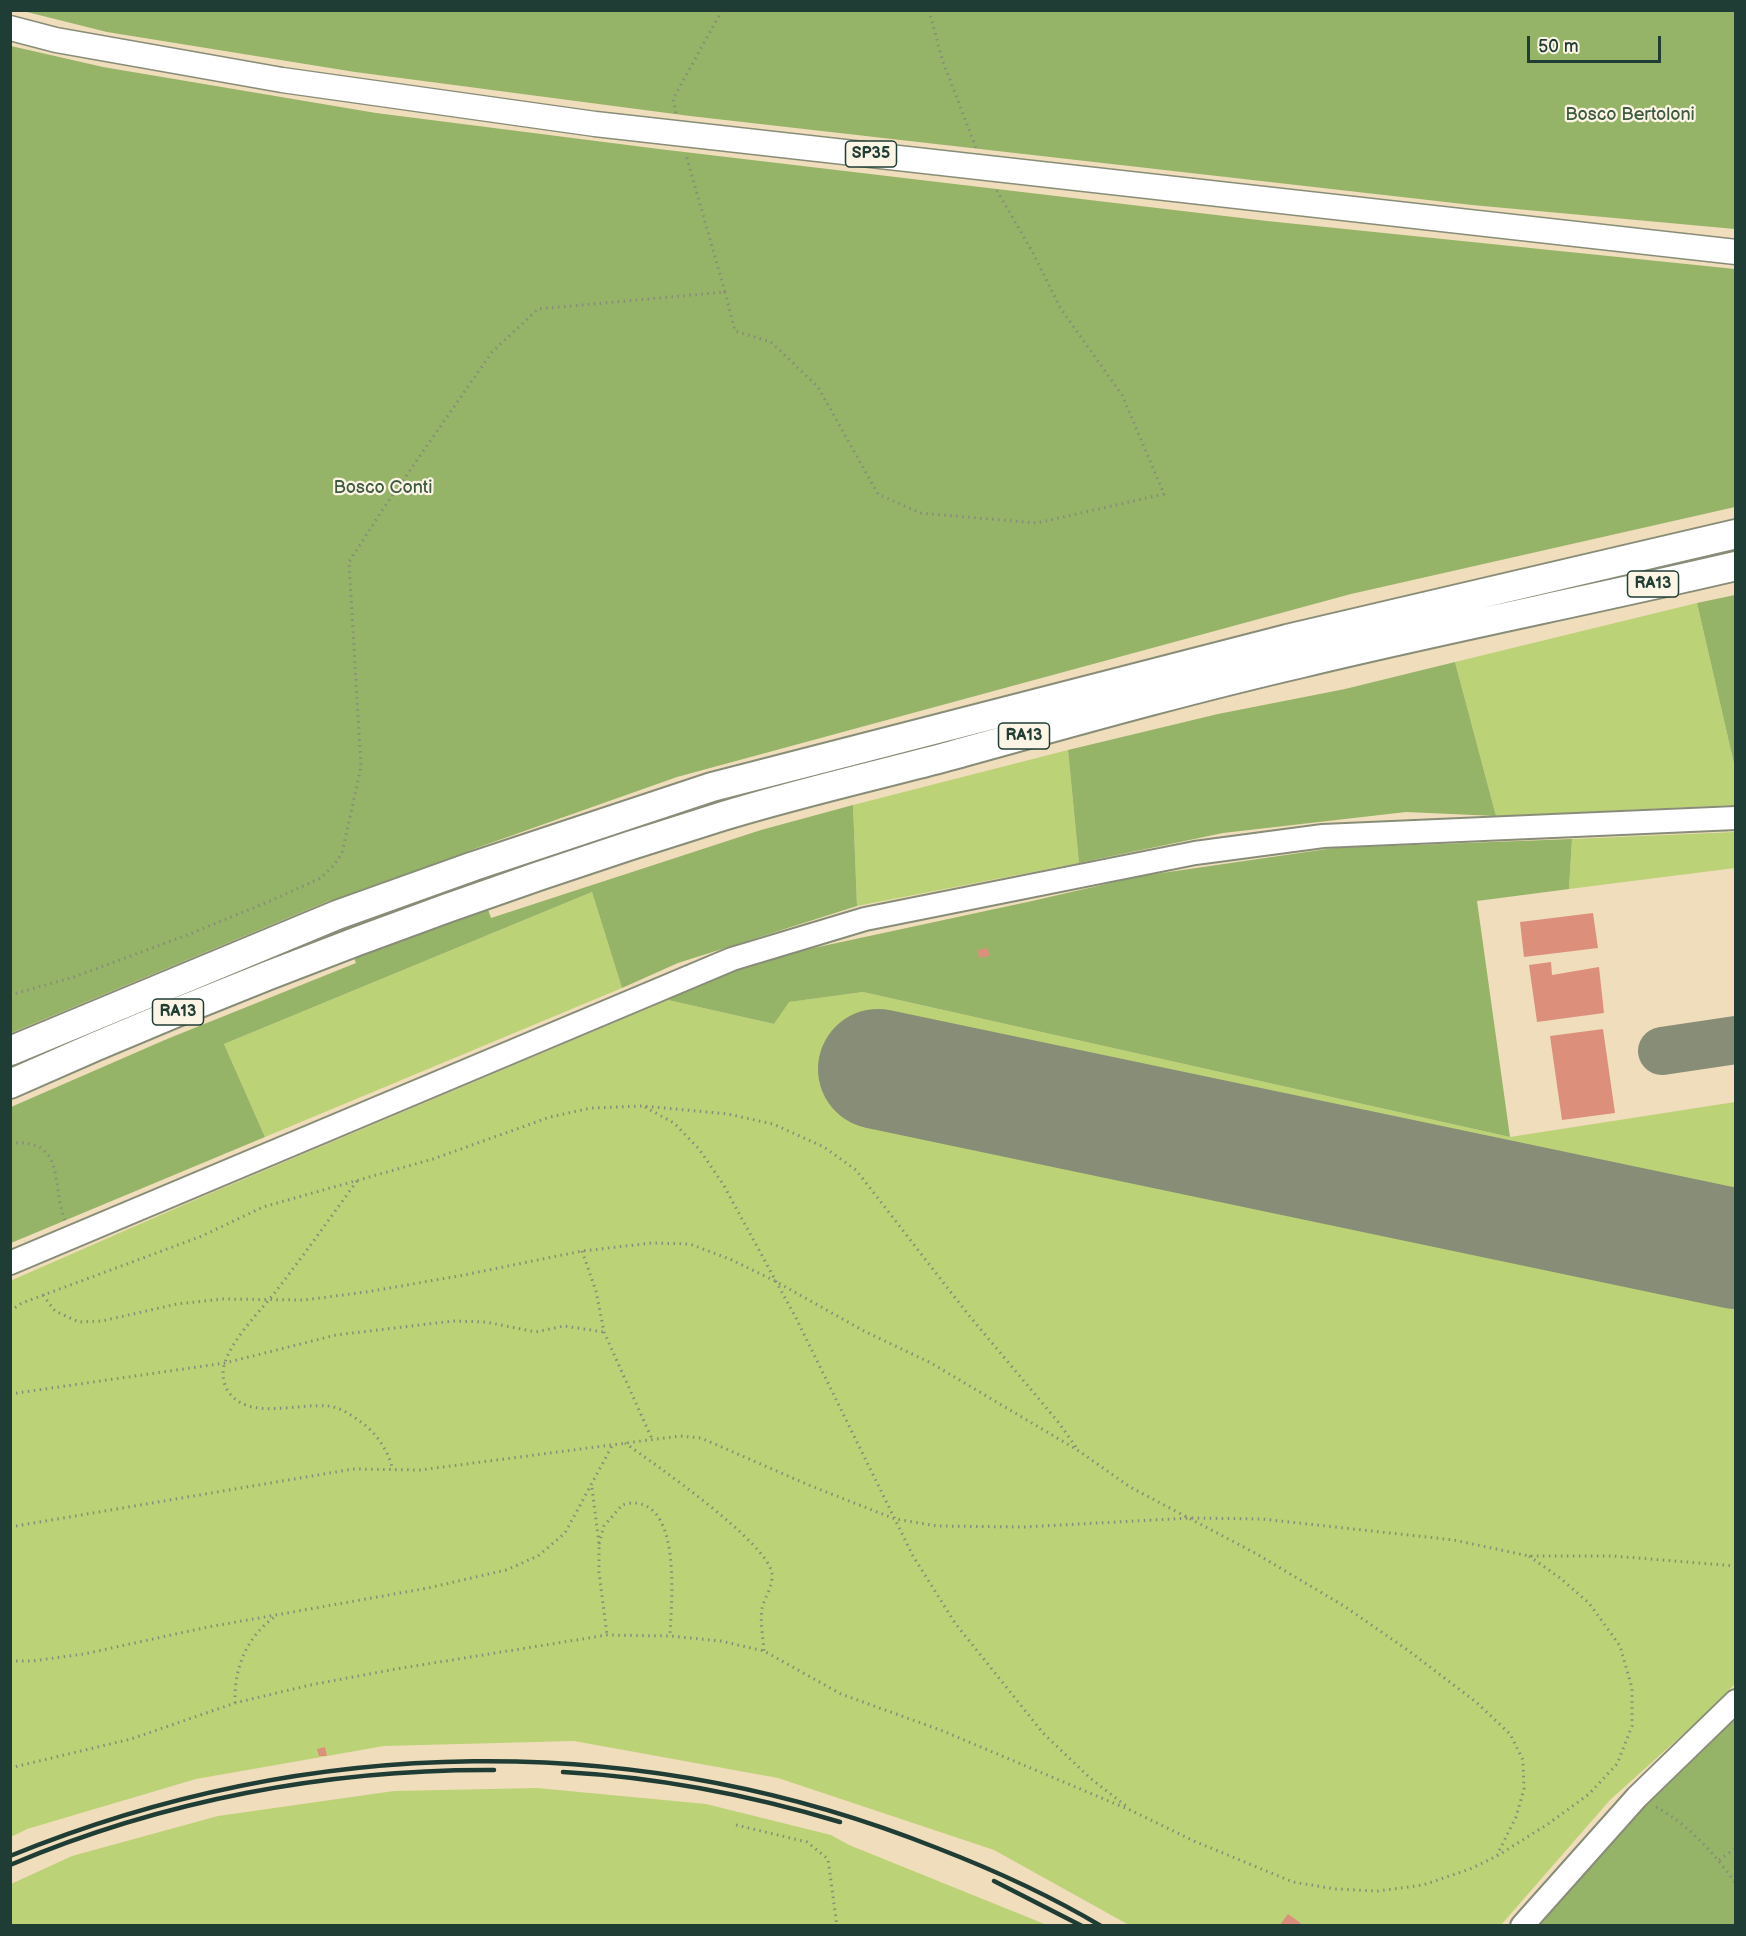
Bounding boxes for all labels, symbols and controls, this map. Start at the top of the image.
scale bar [1530,24,1664,62]
text: 50 m [1538,36,1579,57]
park label: Bosco Bertoloni [1565,104,1695,126]
road number: SP35 [846,141,896,167]
park label: Bosco Conti [333,477,433,499]
road number: RA13 [1628,571,1678,597]
road number: RA13 [998,723,1050,749]
road number: RA13 [152,999,204,1025]

